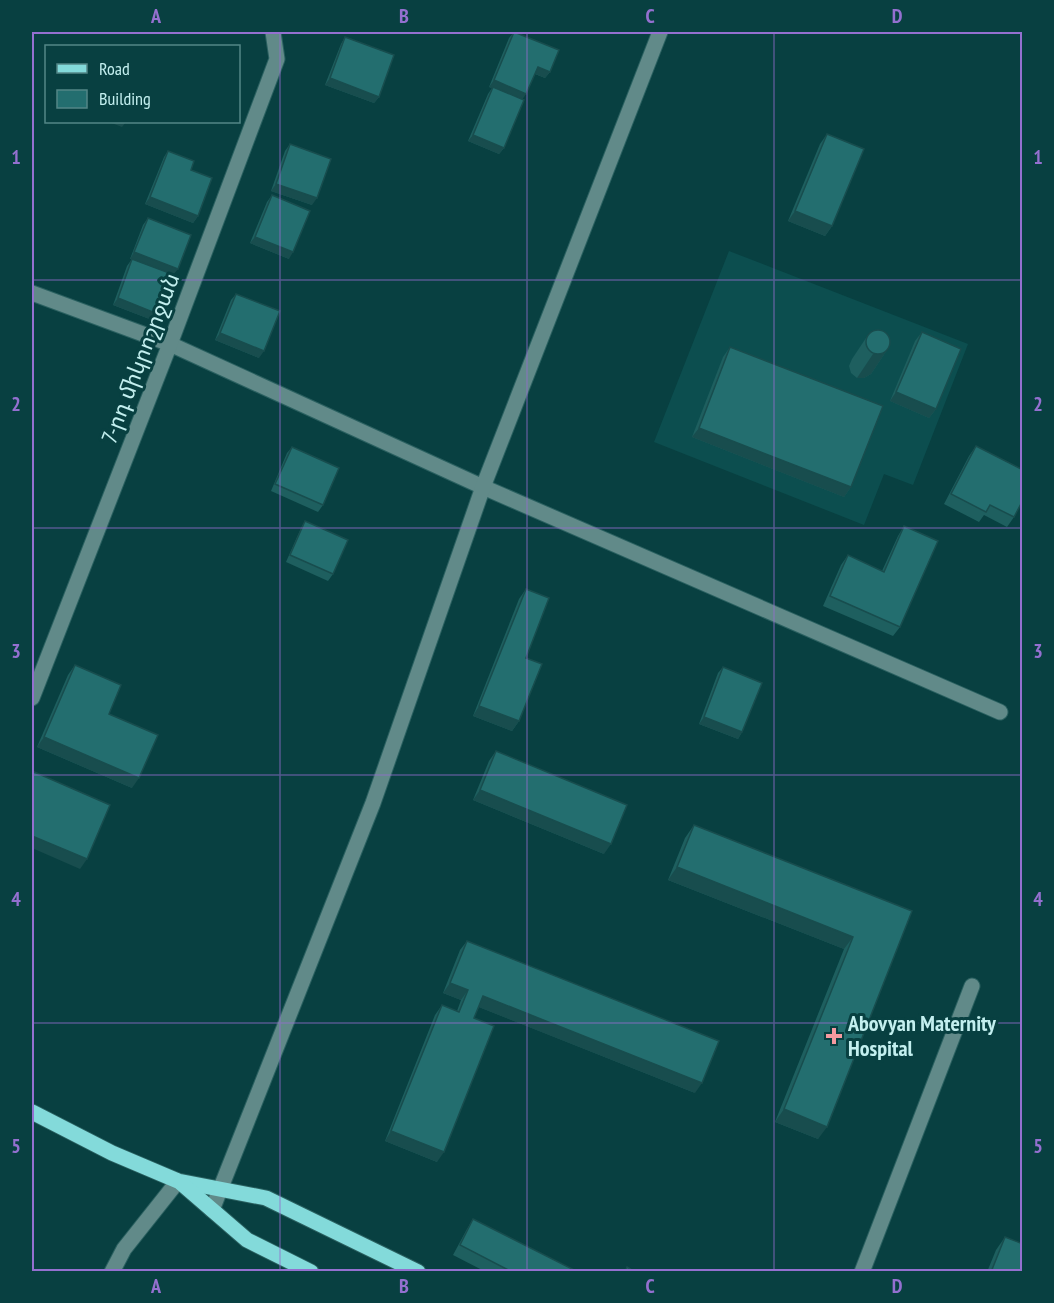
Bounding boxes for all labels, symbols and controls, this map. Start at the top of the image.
text: A [150,3,162,29]
text: B [399,3,409,29]
text: C [645,3,655,29]
text: D [892,3,903,29]
legend [45,45,240,123]
text: Road [99,57,130,80]
text: Building [99,87,151,110]
text: 1 [11,144,21,170]
text: 1 [1033,144,1043,170]
street label: 7-րդ միկրոշրջան [95,269,185,447]
text: 2 [11,391,21,417]
text: 2 [1033,391,1043,417]
text: 3 [11,638,21,664]
text: 3 [1033,638,1043,664]
text: 4 [11,886,21,912]
text: 4 [1033,886,1043,912]
place label: Abovyan Maternity Hospital [847,1009,997,1062]
marker: Abovyan Maternity Hospital [825,1027,843,1045]
text: 5 [11,1133,21,1159]
text: 5 [1033,1133,1043,1159]
text: A [150,1273,162,1299]
text: B [399,1273,409,1299]
text: C [645,1273,655,1299]
text: D [892,1273,903,1299]

